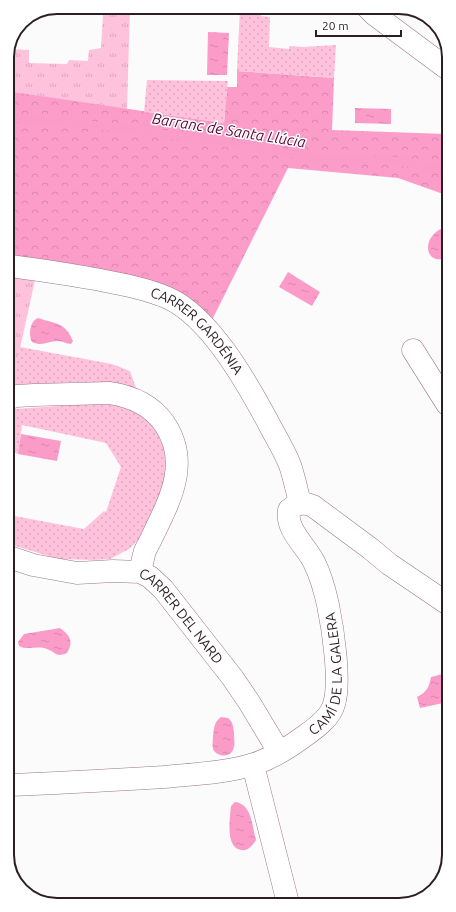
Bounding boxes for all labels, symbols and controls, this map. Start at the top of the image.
scale bar [316,12,401,38]
text: 20 m [322,19,349,32]
water label: Barranc de Santa Llúcia [151,109,307,151]
street label: CARRER GARDÉNIA [149,284,246,377]
street label: CARRER DEL NARD [137,565,227,667]
street label: CAMÍ DE LA GALERA [305,611,345,738]

